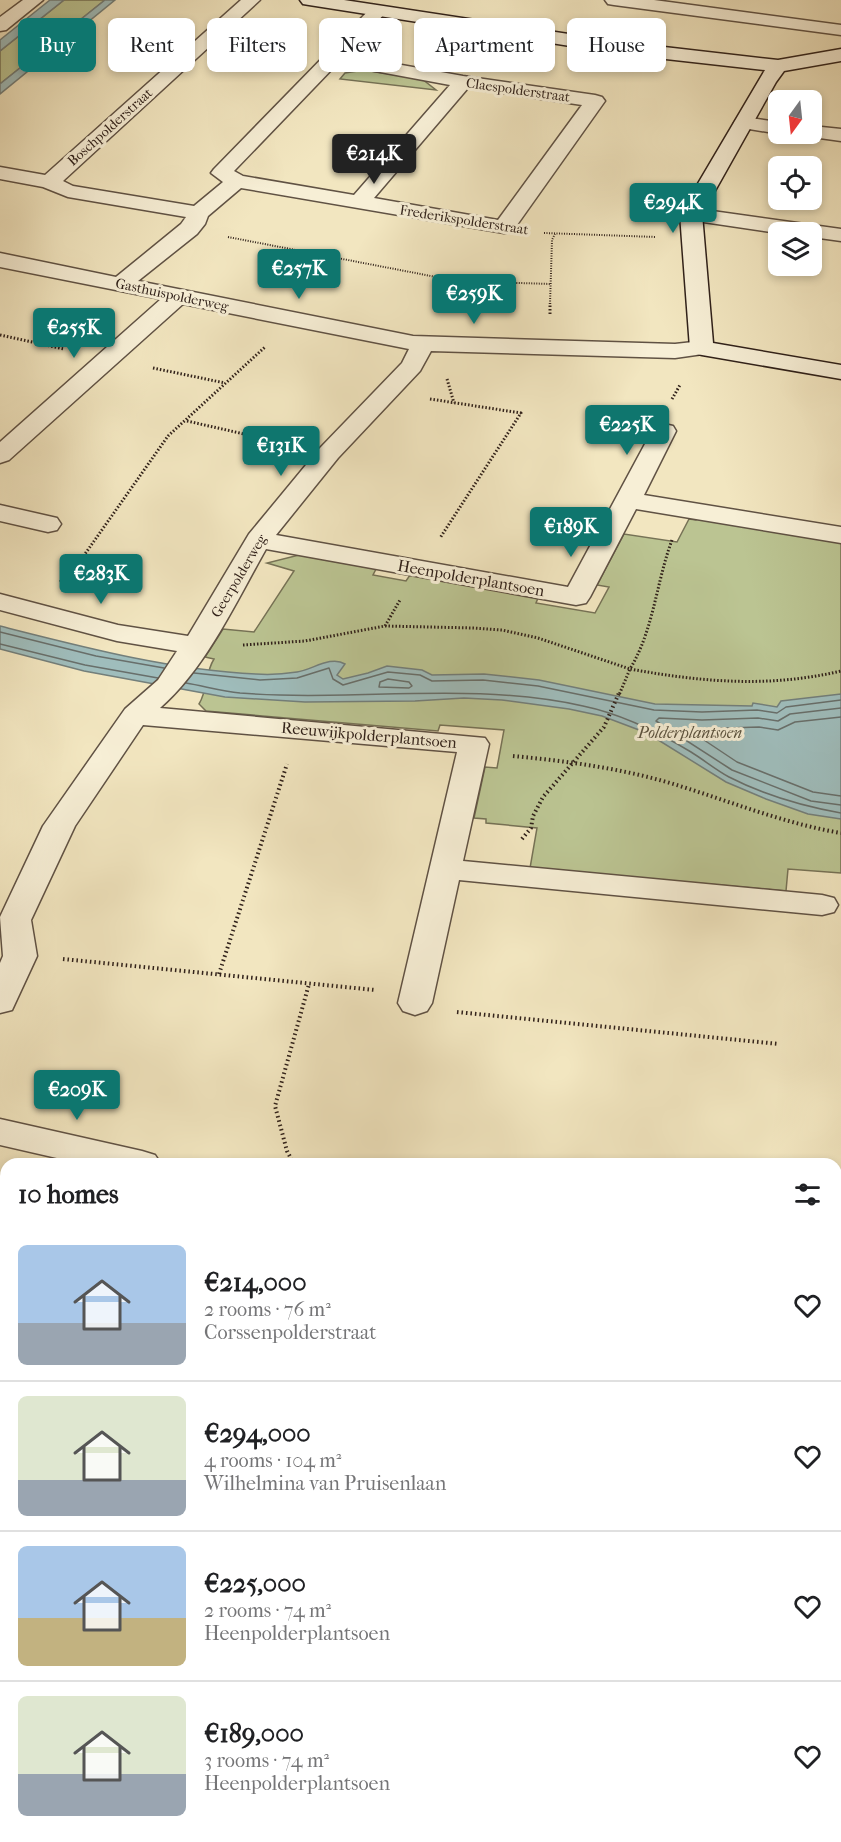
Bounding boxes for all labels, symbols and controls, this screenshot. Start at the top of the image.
chip: Buy [18,18,96,72]
chip: Rent [108,18,195,72]
chip: Filters [207,18,307,72]
chip: New [319,18,402,72]
chip: Apartment [414,18,555,72]
chip: House [567,18,666,72]
street label: Claespolderstraat [465,74,571,106]
street label: Boschpolderstraat [64,84,156,170]
north arrow [768,90,822,144]
map controls [768,90,822,276]
pin: €214K [332,134,416,185]
text: €214K [346,142,402,165]
button: locate [768,156,822,210]
pin: €294K [631,183,715,234]
text: €294K [644,191,702,214]
street label: Frederikspolderstraat [398,201,530,239]
button: layers [768,222,822,276]
pin: €257K [257,249,341,300]
text: €257K [272,257,327,280]
pin: €259K [432,274,516,325]
street label: Gasthuispolderweg [114,275,230,315]
text: €259K [446,282,502,305]
pin: €255K [32,308,116,359]
text: €255K [47,316,101,339]
pin: €225K [585,405,669,456]
text: €225K [599,413,655,436]
pin: €131K [239,426,323,477]
text: €131K [257,434,305,457]
pin: €189K [529,507,613,558]
text: €189K [544,515,598,538]
street label: Geerpolderweg [208,531,271,620]
pin: €283K [59,554,143,605]
street label: Heenpolderplantsoen [396,556,547,600]
text: €283K [74,562,128,585]
street label: Reeuwijkpolderplantsoen [280,718,458,752]
park label: Polderplantsoen [637,723,742,742]
pin: €209K [35,1070,119,1121]
text: €209K [48,1078,106,1101]
icon: filters [791,1178,824,1211]
text: 10 homes [18,1179,119,1210]
text: €214,000 [204,1267,307,1298]
icon: home [66,1269,138,1341]
icon: heart [791,1289,824,1322]
text: 2 rooms · 76 m² [204,1298,331,1321]
text: Corssenpolderstraat [204,1321,376,1344]
text: €294,000 [204,1418,311,1449]
icon: home [66,1420,138,1492]
icon: heart [791,1440,824,1473]
text: 4 rooms · 104 m² [204,1449,342,1472]
text: Wilhelmina van Pruisenlaan [204,1472,446,1495]
text: €225,000 [204,1568,306,1599]
icon: home [66,1570,138,1642]
icon: heart [791,1590,824,1623]
text: 2 rooms · 74 m² [204,1599,331,1622]
text: Heenpolderplantsoen [204,1622,390,1645]
text: €189,000 [204,1718,304,1749]
icon: home [66,1720,138,1792]
icon: heart [791,1740,824,1773]
text: 3 rooms · 74 m² [204,1749,329,1772]
text: Heenpolderplantsoen [204,1772,390,1795]

